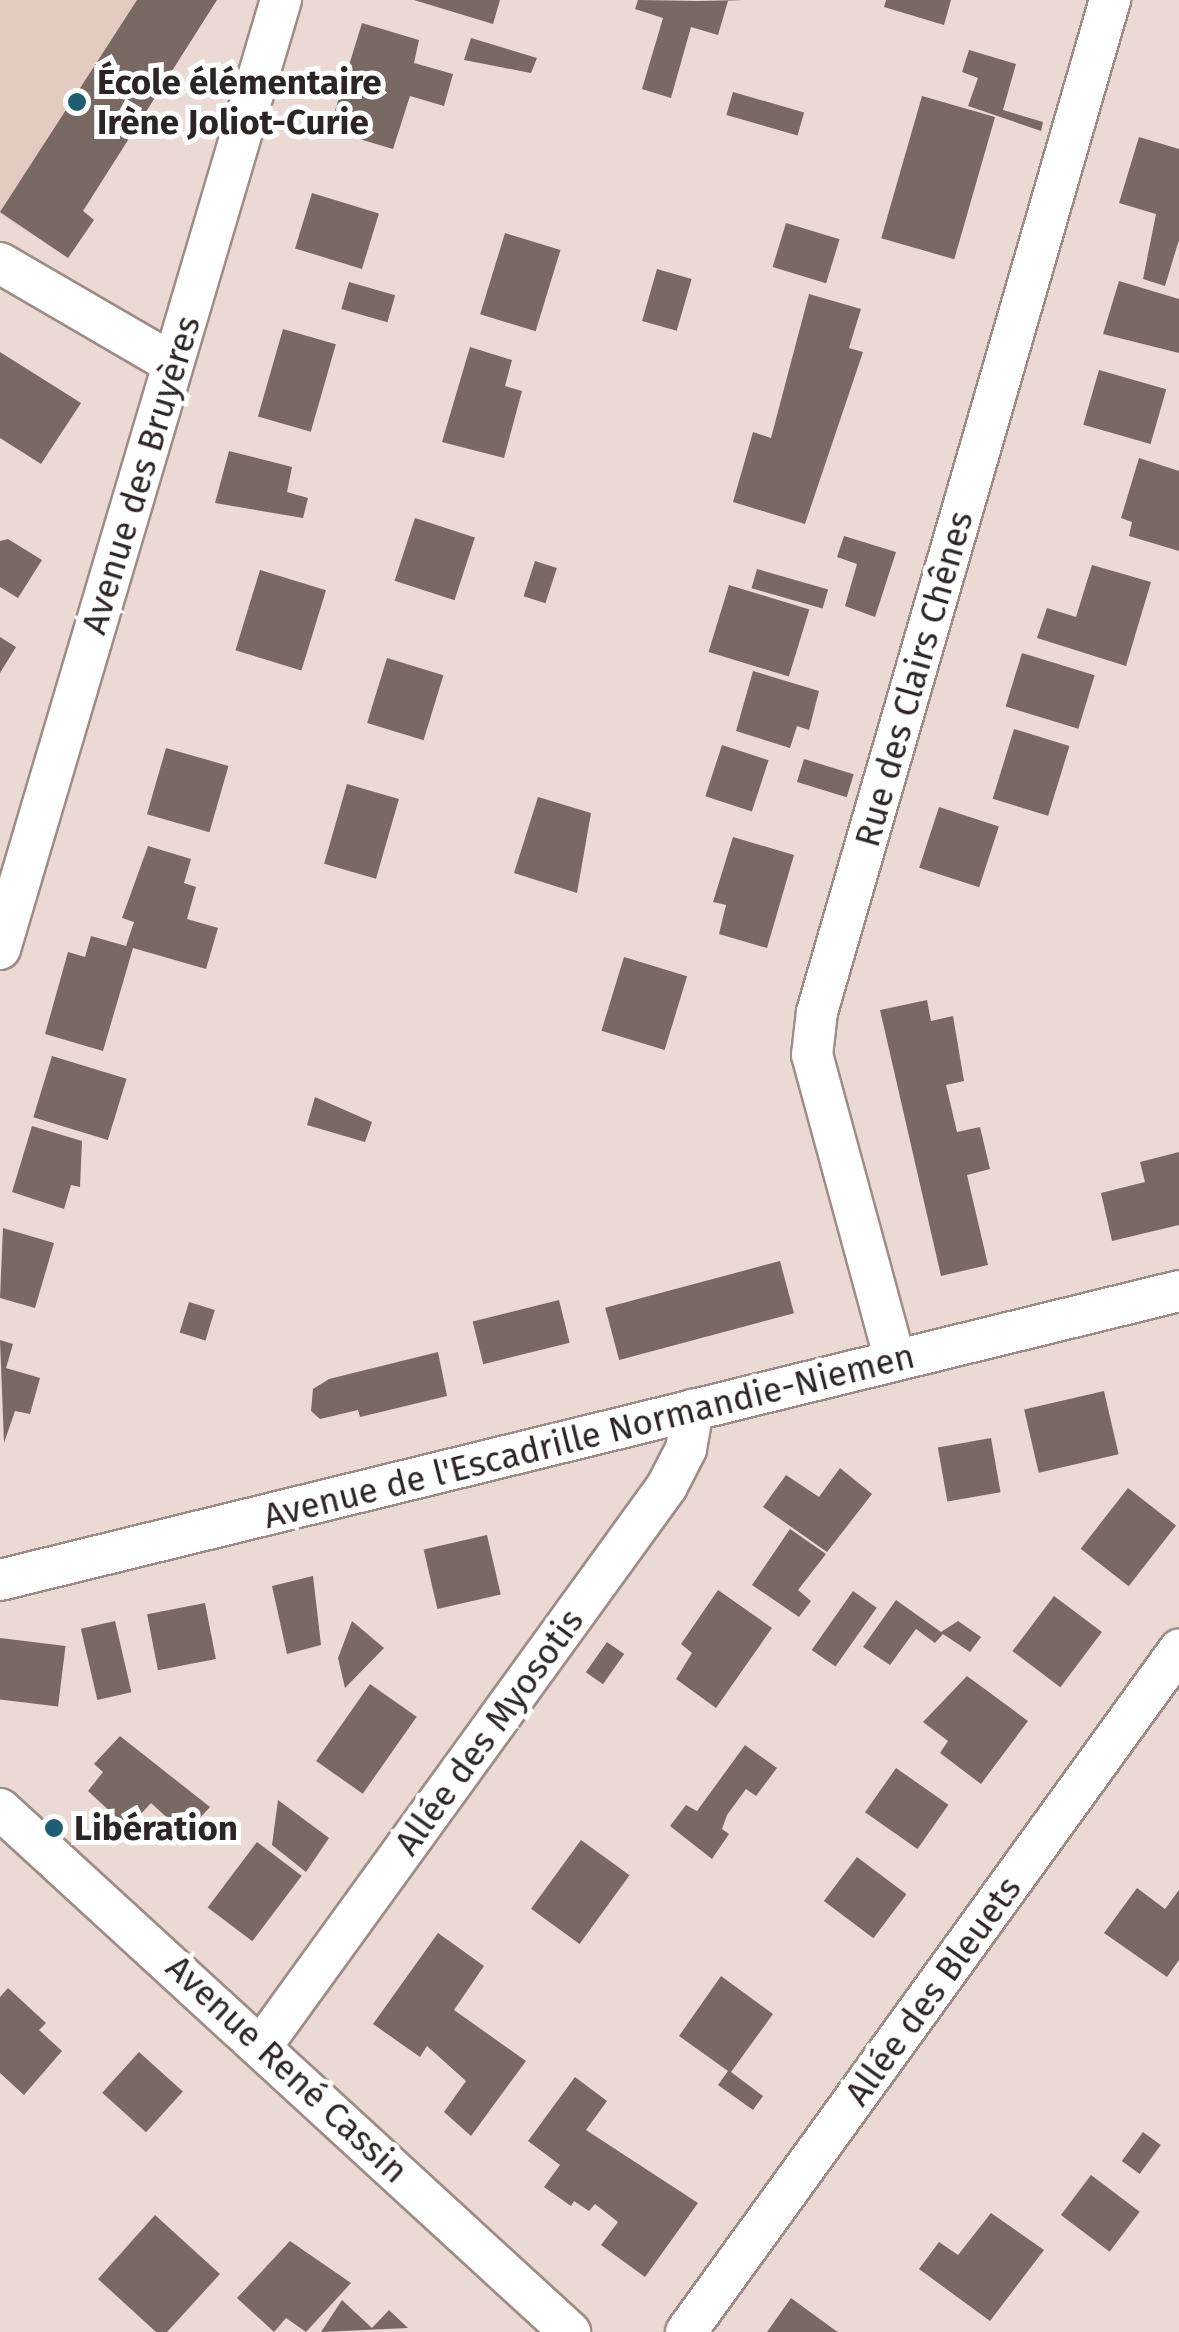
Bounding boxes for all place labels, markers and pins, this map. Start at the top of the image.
place label: École élémentaire Irène Joliot-Curie [97,61,381,143]
marker: École élémentaire Irène Joliot-Curie [66,91,88,113]
place label: Libération [74,1807,238,1849]
marker: Libération [43,1817,65,1839]

